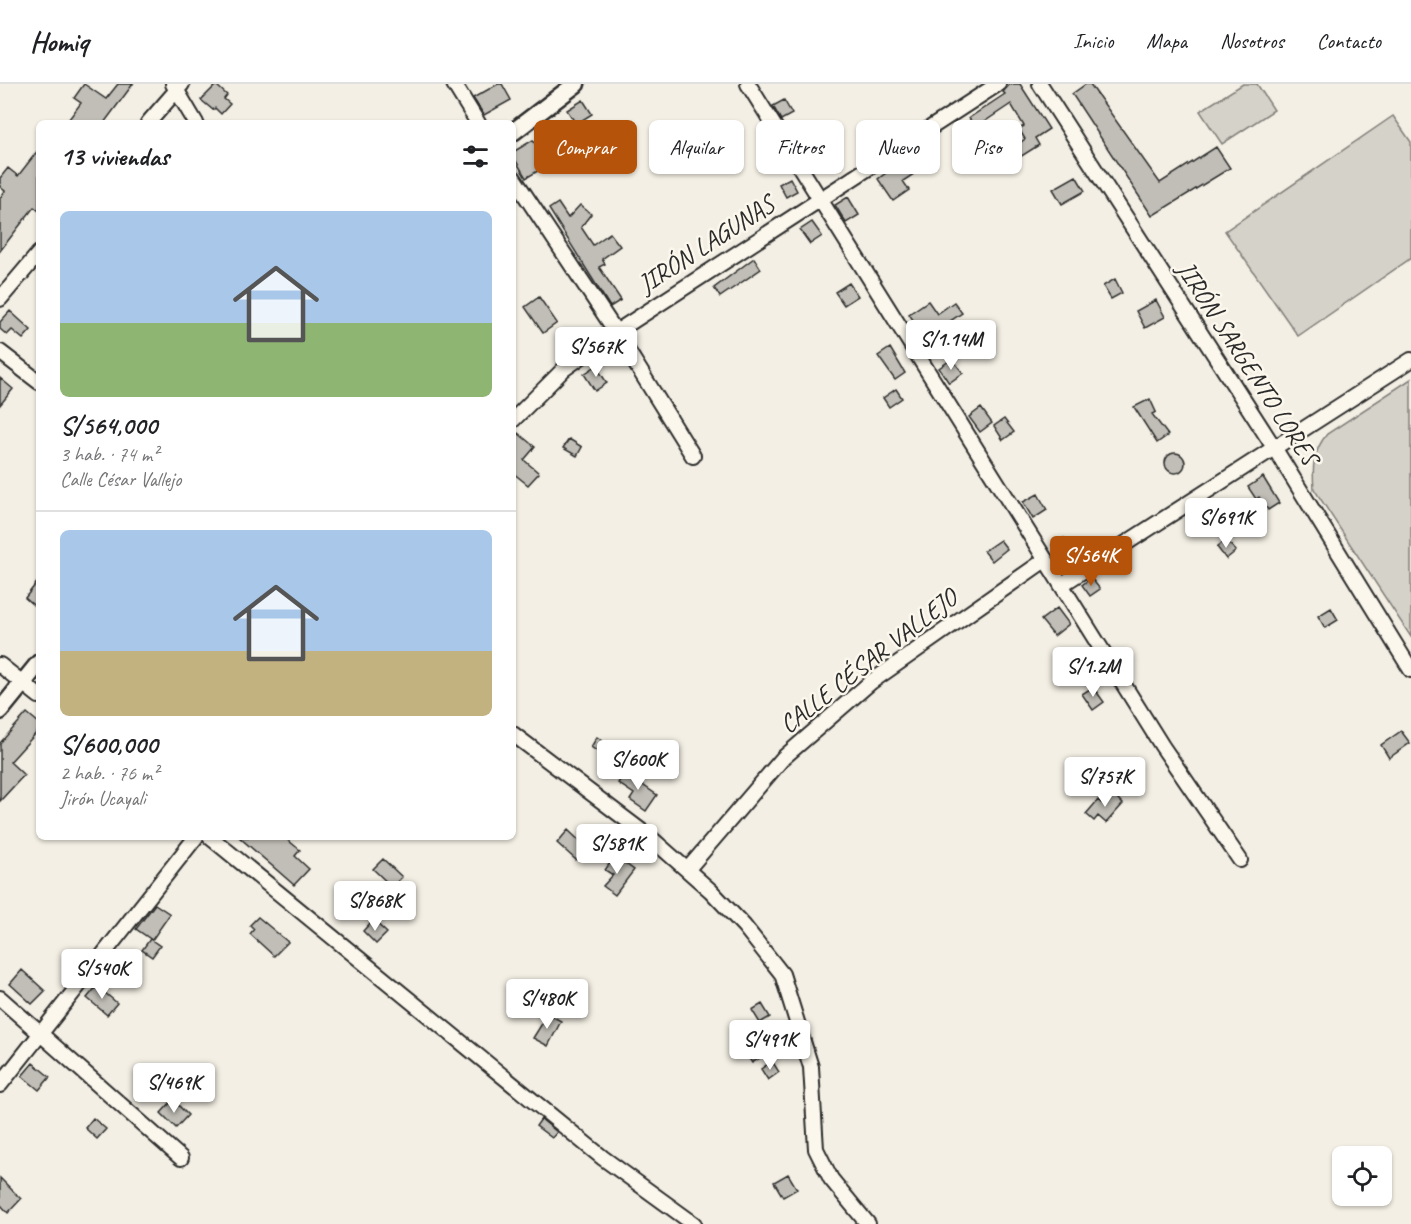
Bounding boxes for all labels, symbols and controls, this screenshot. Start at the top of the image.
text: Homiq [30,24,88,59]
text: Inicio [1073,28,1113,54]
text: Mapa [1146,28,1187,54]
text: Nosotros [1220,28,1284,54]
text: Contacto [1317,28,1381,54]
chip: Comprar [534,120,637,174]
chip: Alquilar [649,120,744,174]
chip: Filtros [756,120,844,174]
chip: Nuevo [856,120,940,174]
chip: Piso [952,120,1022,174]
text: 13 viviendas [60,140,169,173]
icon: filters [459,140,492,173]
street label: JIRÓN LAGUNAS [630,186,783,301]
icon: home [222,250,330,358]
street label: JIRÓN SARGENTO LORES [1169,253,1329,475]
pin: S/1.14M [896,320,1006,371]
pin: S/567K [547,327,645,378]
text: S/1.14M [920,327,982,352]
text: S/567K [569,334,623,359]
text: S/564,000 [60,409,157,442]
text: 3 hab. · 74 m² [60,442,158,467]
text: Calle César Vallejo [60,467,181,492]
pin: S/691K [1177,498,1275,549]
text: S/691K [1199,505,1253,530]
pin: S/564K [1042,536,1140,587]
text: S/564K [1064,543,1118,568]
icon: home [222,569,330,677]
street label: CALLE CÉSAR VALLEJO [773,579,966,741]
pin: S/1.2M [1044,647,1142,698]
text: S/1.2M [1066,654,1120,679]
text: S/600,000 [60,728,157,761]
pin: S/600K [589,740,687,791]
text: S/600K [611,747,665,772]
pin: S/757K [1056,757,1154,808]
text: 2 hab. · 76 m² [60,761,158,786]
text: S/757K [1078,764,1132,789]
text: Jirón Ucayali [60,786,146,811]
pin: S/581K [568,824,666,875]
text: S/581K [590,831,644,856]
pin: S/868K [326,881,424,932]
text: S/868K [348,888,402,913]
pin: S/540K [53,949,151,1000]
text: S/540K [75,956,129,981]
pin: S/480K [498,979,596,1030]
text: S/480K [520,986,574,1011]
pin: S/491K [721,1020,819,1071]
text: S/491K [743,1027,797,1052]
pin: S/469K [125,1063,223,1114]
text: S/469K [147,1070,201,1095]
map controls [1332,1146,1392,1206]
button: locate [1332,1146,1392,1206]

